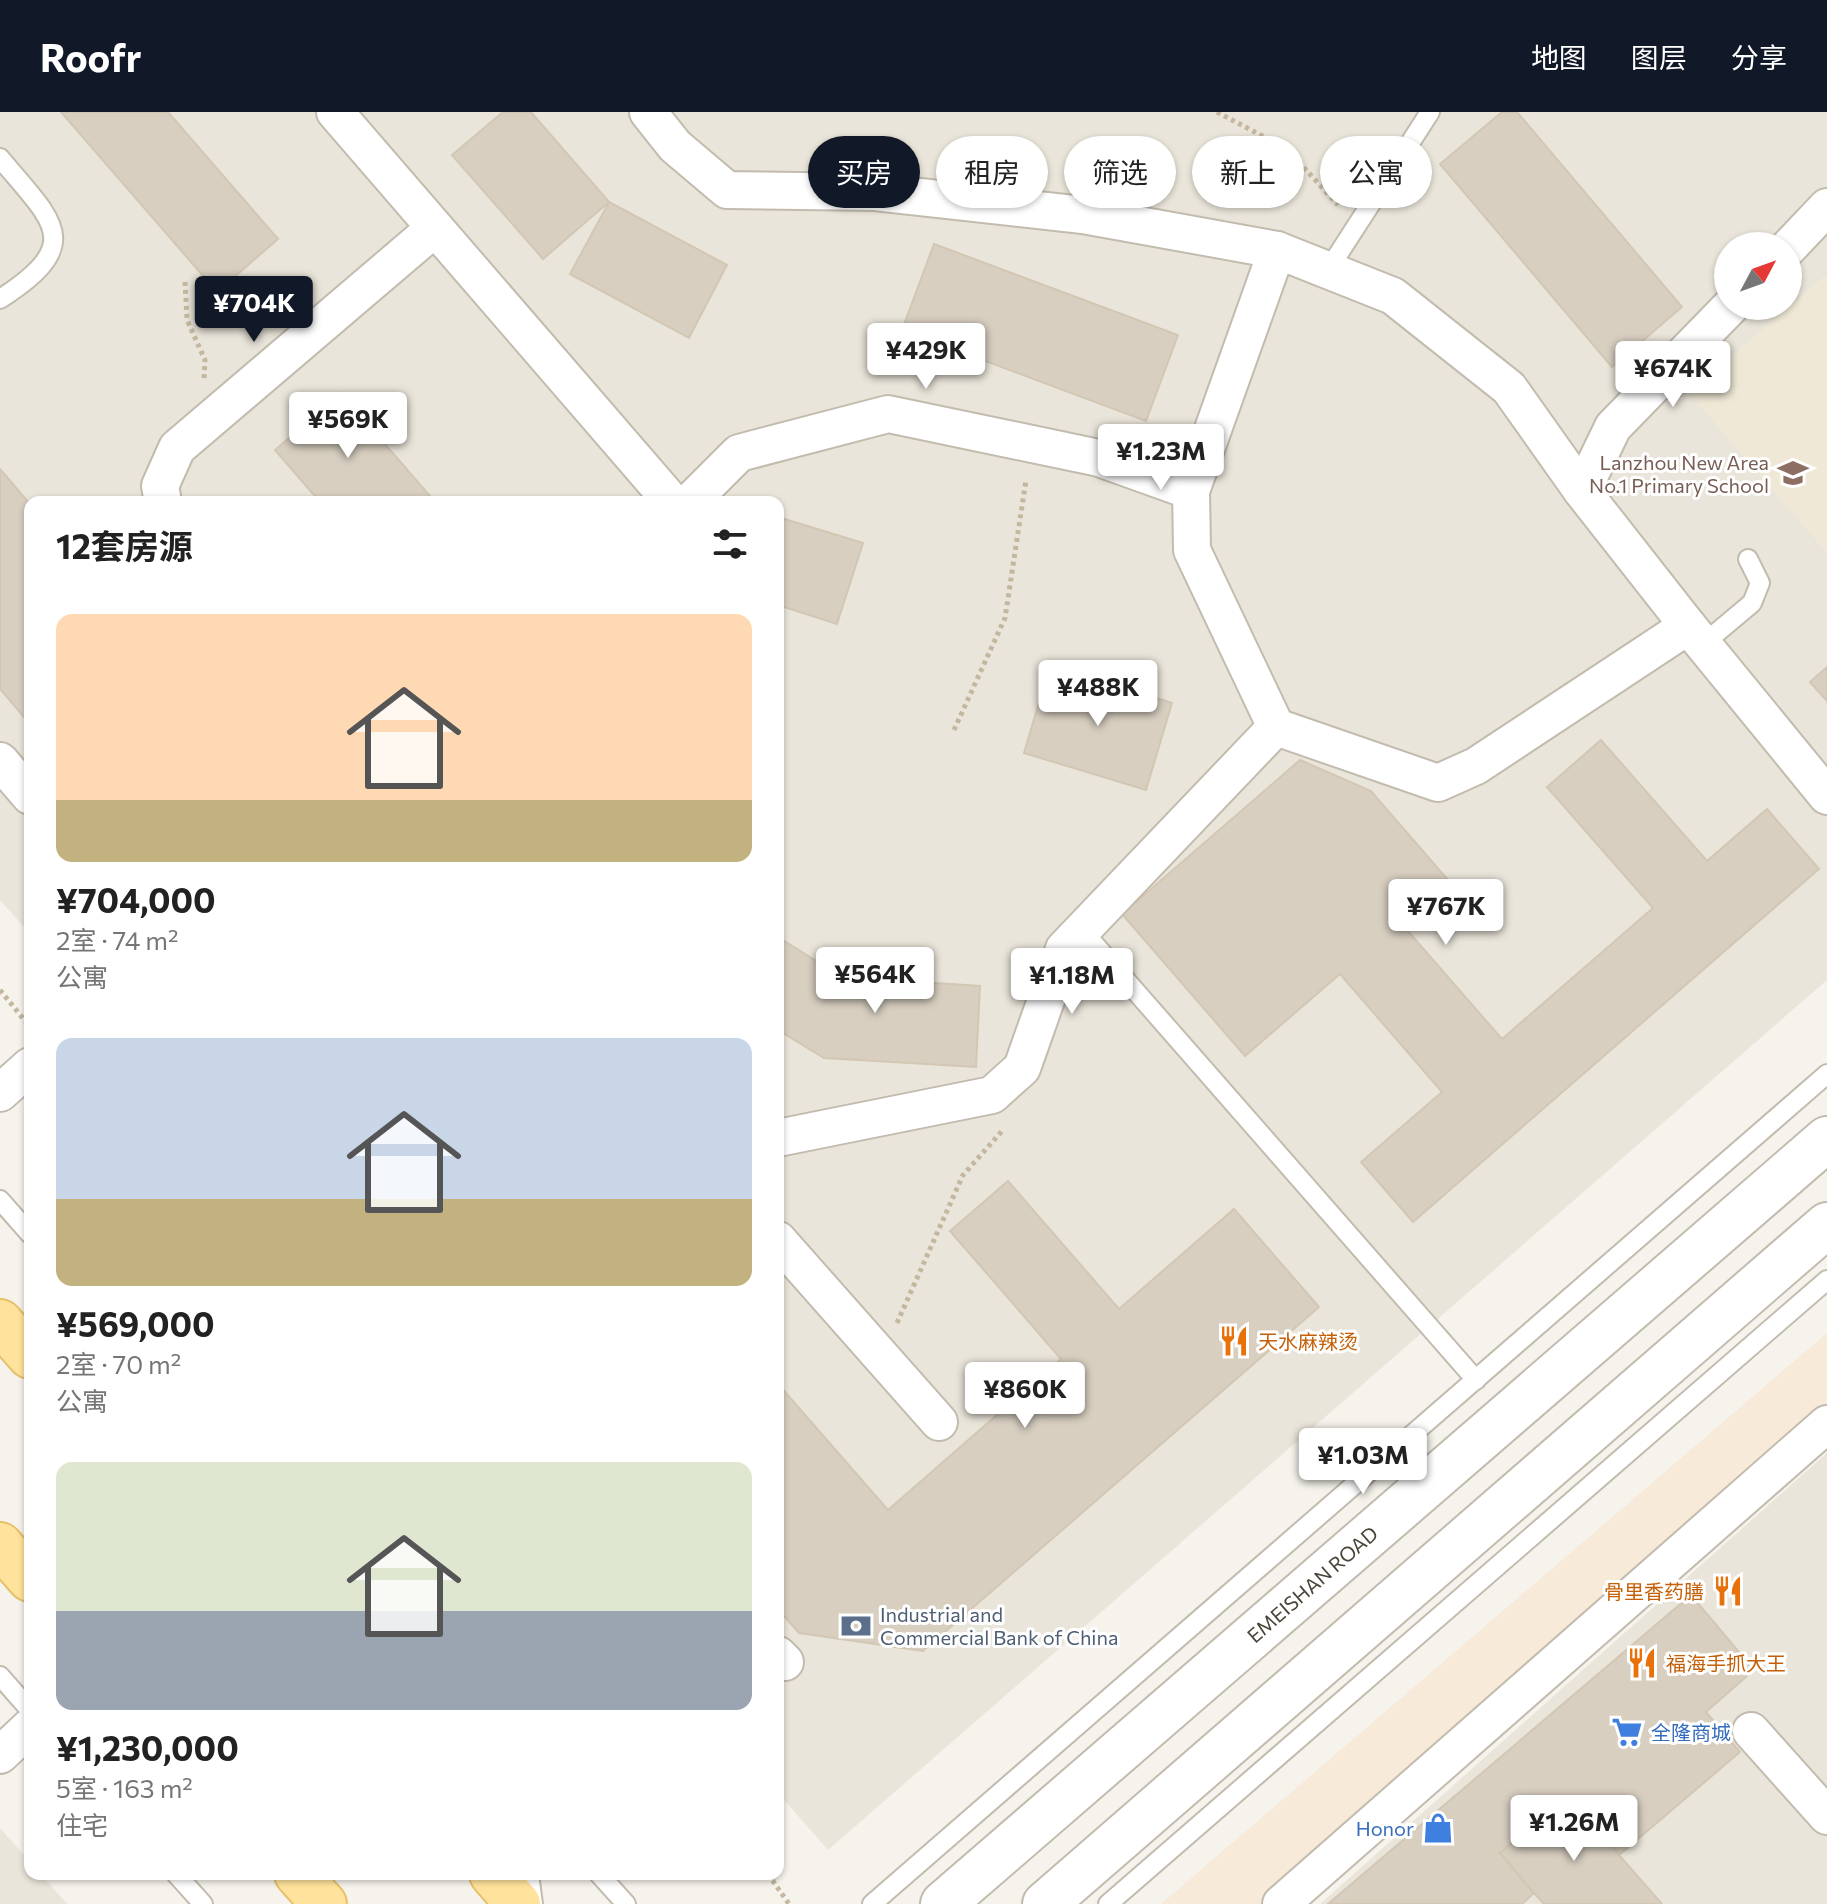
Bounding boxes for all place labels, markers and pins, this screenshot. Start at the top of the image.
pin: ¥704K [198,276,310,344]
pin: ¥429K [870,323,982,391]
pin: ¥674K [1617,341,1729,409]
pin: ¥569K [292,392,404,460]
pin: ¥1.23M [1096,424,1226,492]
place label: Lanzhou New Area No.1 Primary School [1589,450,1769,497]
school or university icon: Lanzhou New Area No.1 Primary School [1776,456,1810,490]
pin: ¥488K [1042,660,1154,728]
pin: ¥767K [1390,879,1502,947]
pin: ¥564K [819,947,931,1015]
pin: ¥1.18M [1007,948,1137,1016]
restaurant icon: 天水麻辣烫 [1217,1324,1251,1358]
place label: 天水麻辣烫 [1258,1329,1358,1353]
pin: ¥860K [969,1362,1081,1430]
pin: ¥1.03M [1298,1428,1428,1496]
restaurant icon: 骨里香药膳 [1711,1574,1745,1608]
place label: 骨里香药膳 [1604,1579,1704,1603]
place label: Industrial and Commercial Bank of China [880,1602,1118,1649]
bank icon: Industrial and Commercial Bank of China [839,1609,873,1643]
restaurant icon: 福海手抓大王 [1625,1646,1659,1680]
place label: 福海手抓大王 [1666,1651,1786,1675]
supermarket icon: 全隆商城 [1610,1715,1644,1749]
place label: 全隆商城 [1651,1720,1731,1744]
pin: ¥1.26M [1509,1795,1639,1863]
shop icon: Honor [1421,1811,1455,1845]
place label: Honor [1356,1816,1414,1840]

